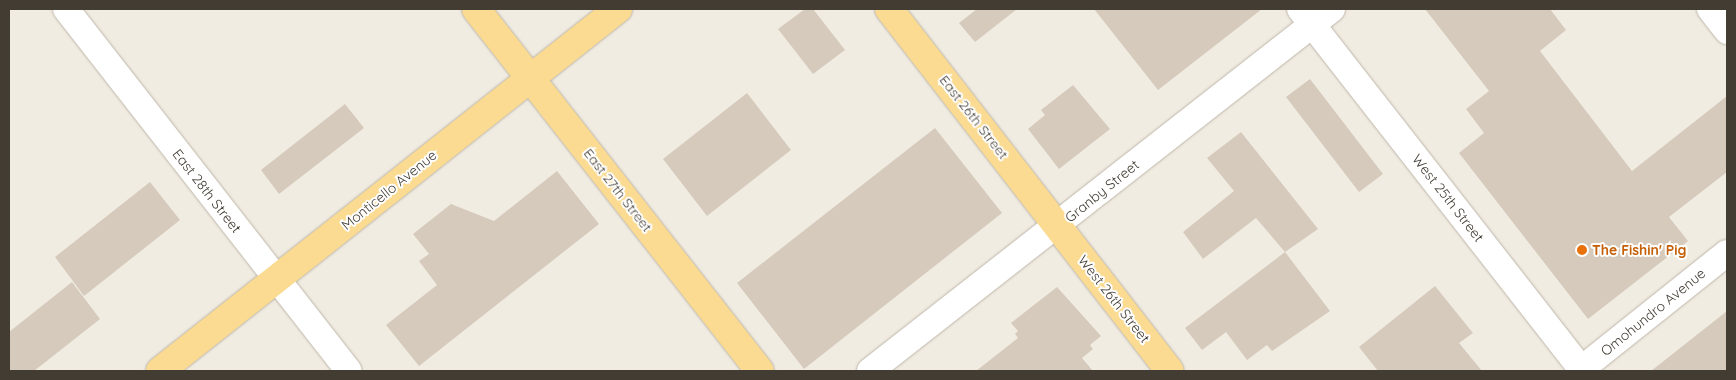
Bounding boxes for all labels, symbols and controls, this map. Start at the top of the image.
street label: East 26th Street [936,72,1012,162]
street label: East 27th Street [580,145,656,235]
street label: East 28th Street [169,146,245,236]
street label: Monticello Avenue [338,147,440,233]
street label: West 25th Street [1409,151,1487,245]
street label: Granby Street [1062,156,1142,226]
place label: The Fishin' Pig [1592,242,1686,258]
marker: The Fishin' Pig [1576,244,1588,256]
street label: West 26th Street [1075,252,1153,346]
street label: Omohundro Avenue [1597,265,1709,359]

